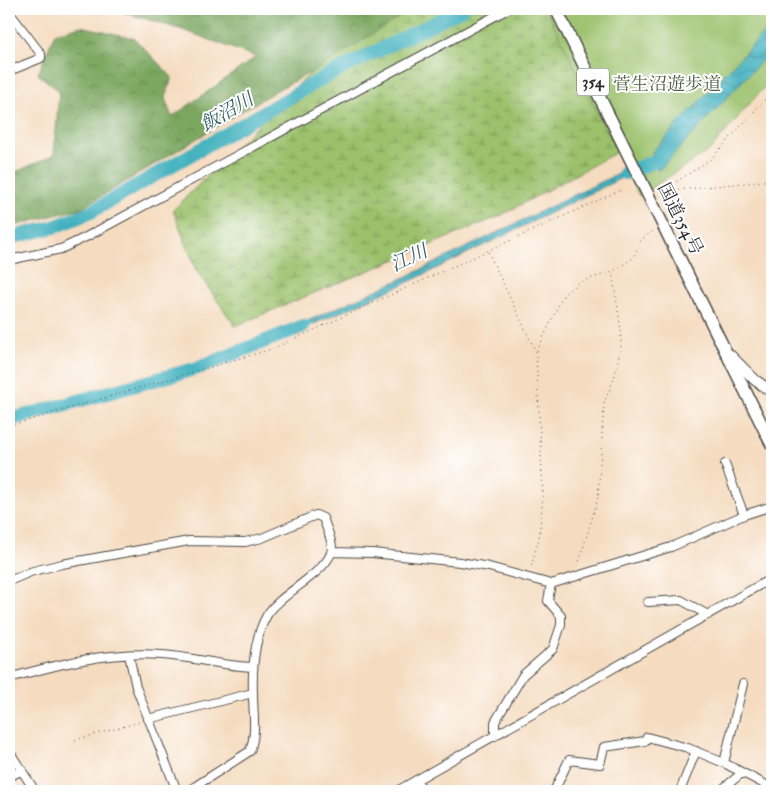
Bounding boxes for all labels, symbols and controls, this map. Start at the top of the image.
road number: 354 [577,68,609,95]
park label: 菅生沼遊歩道 [613,73,721,96]
water label: 飯沼川 [196,86,259,137]
street label: 国道354号 [652,179,708,259]
water label: 江川 [387,238,433,277]

